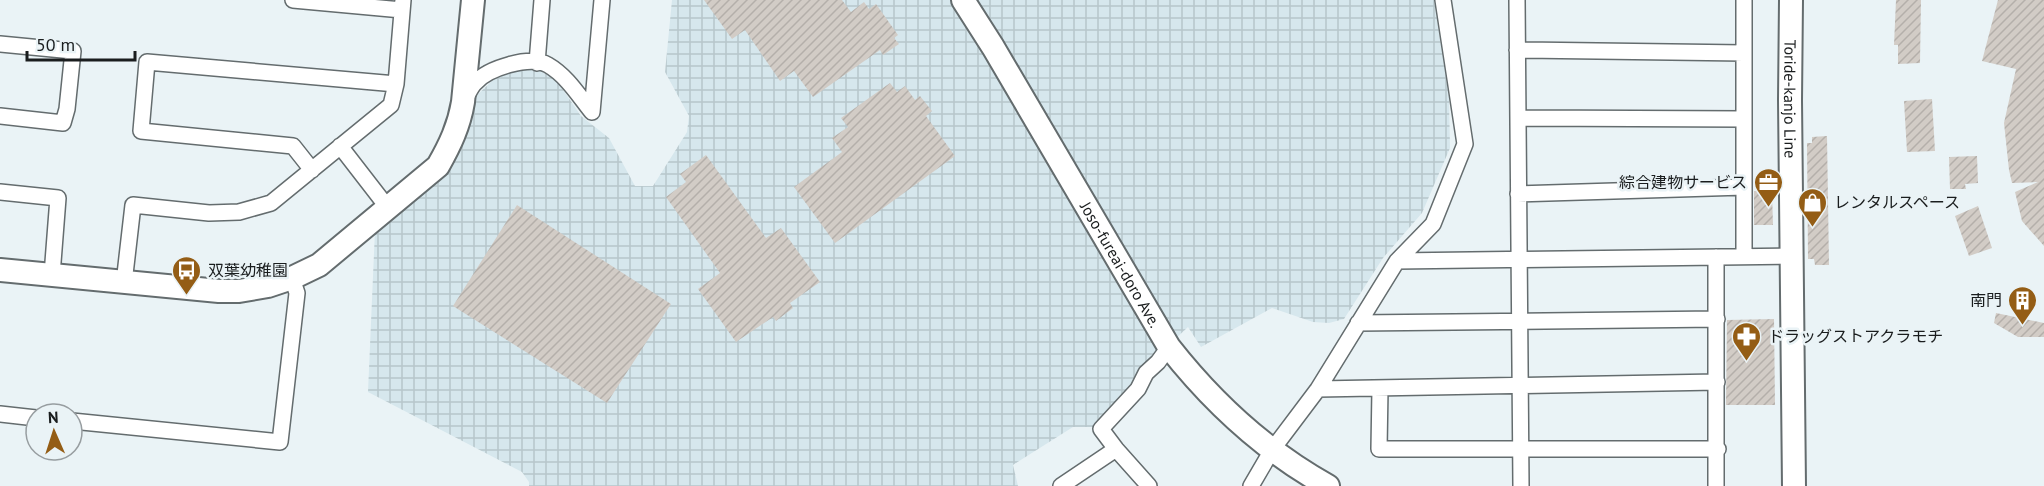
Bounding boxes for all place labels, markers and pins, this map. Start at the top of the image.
office icon: 綜合建物サービス [1752,166,1784,208]
place label: 綜合建物サービス [1619,172,1747,192]
shop icon: レンタルスペース [1797,186,1829,228]
place label: レンタルスペース [1834,192,1960,212]
bus stop icon: 双葉幼稚園 [171,254,203,296]
place label: 双葉幼稚園 [208,260,288,280]
building icon: 南門 [2007,284,2039,326]
place label: 南門 [1970,290,2002,310]
pharmacy icon: ドラッグストアクラモチ [1731,320,1763,362]
place label: ドラッグストアクラモチ [1768,326,1943,346]

